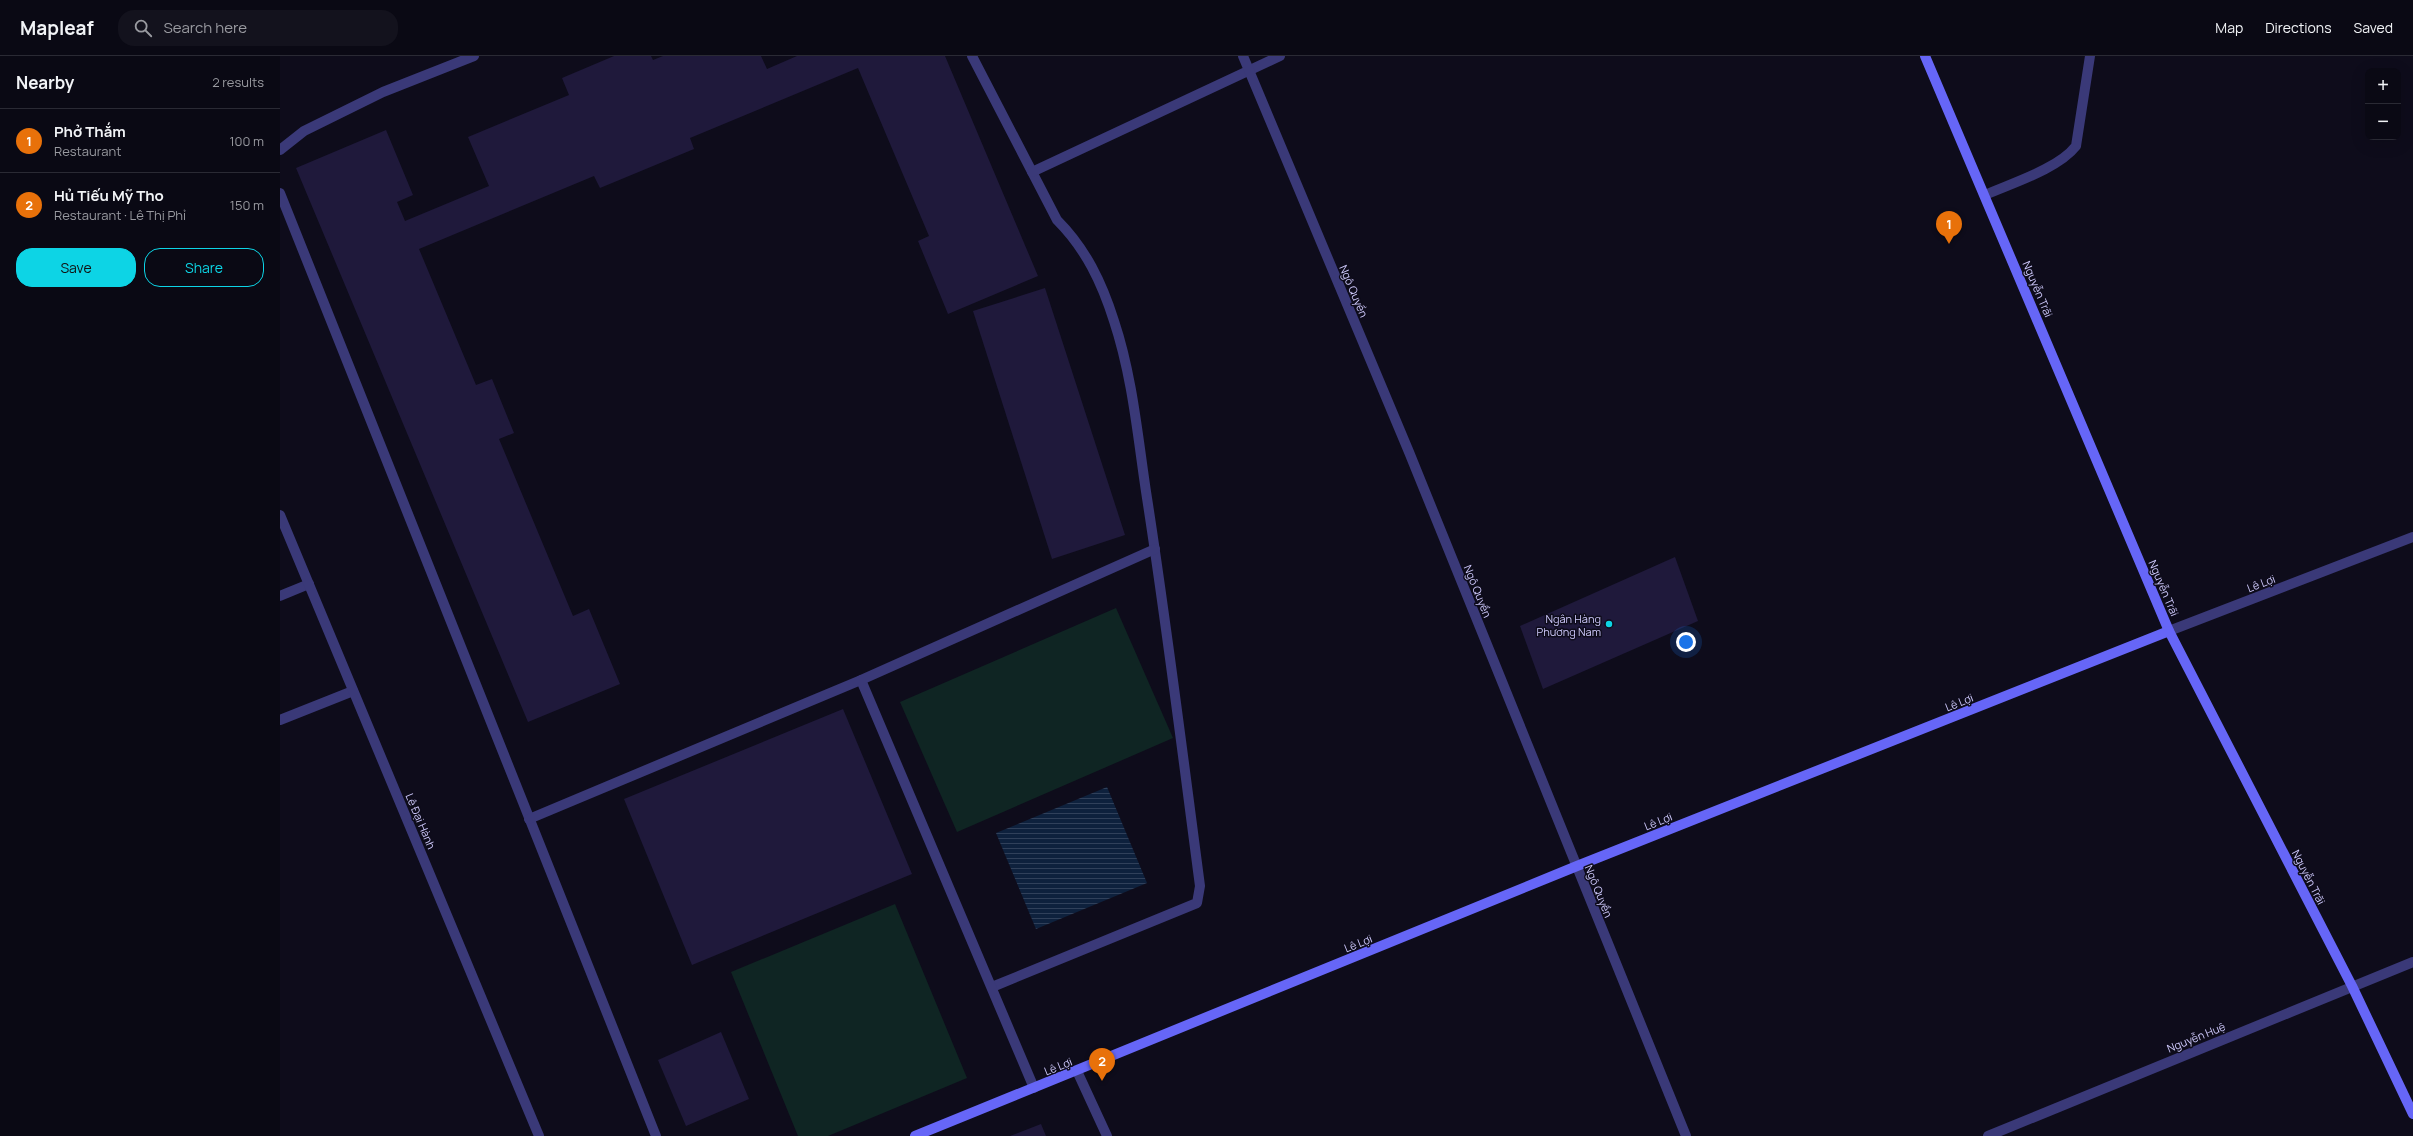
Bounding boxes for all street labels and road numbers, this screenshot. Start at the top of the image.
street label: Nguyễn Trãi [2019,259,2057,319]
street label: Ngô Quyền [1336,262,1372,320]
street label: Nguyễn Trãi [2145,558,2183,618]
street label: Ngô Quyền [1461,562,1495,620]
street label: Lê Lợi [2245,571,2277,595]
street label: Lê Lợi [1943,690,1975,714]
street label: Lê Đại Hành [403,791,439,851]
street label: Lê Lợi [1642,809,1674,833]
street label: Nguyễn Trãi [2289,847,2329,907]
street label: Ngô Quyền [1582,862,1616,920]
street label: Lê Lợi [1342,931,1374,955]
street label: Nguyễn Huệ [2165,1018,2228,1056]
street label: Lê Lợi [1042,1054,1074,1078]

